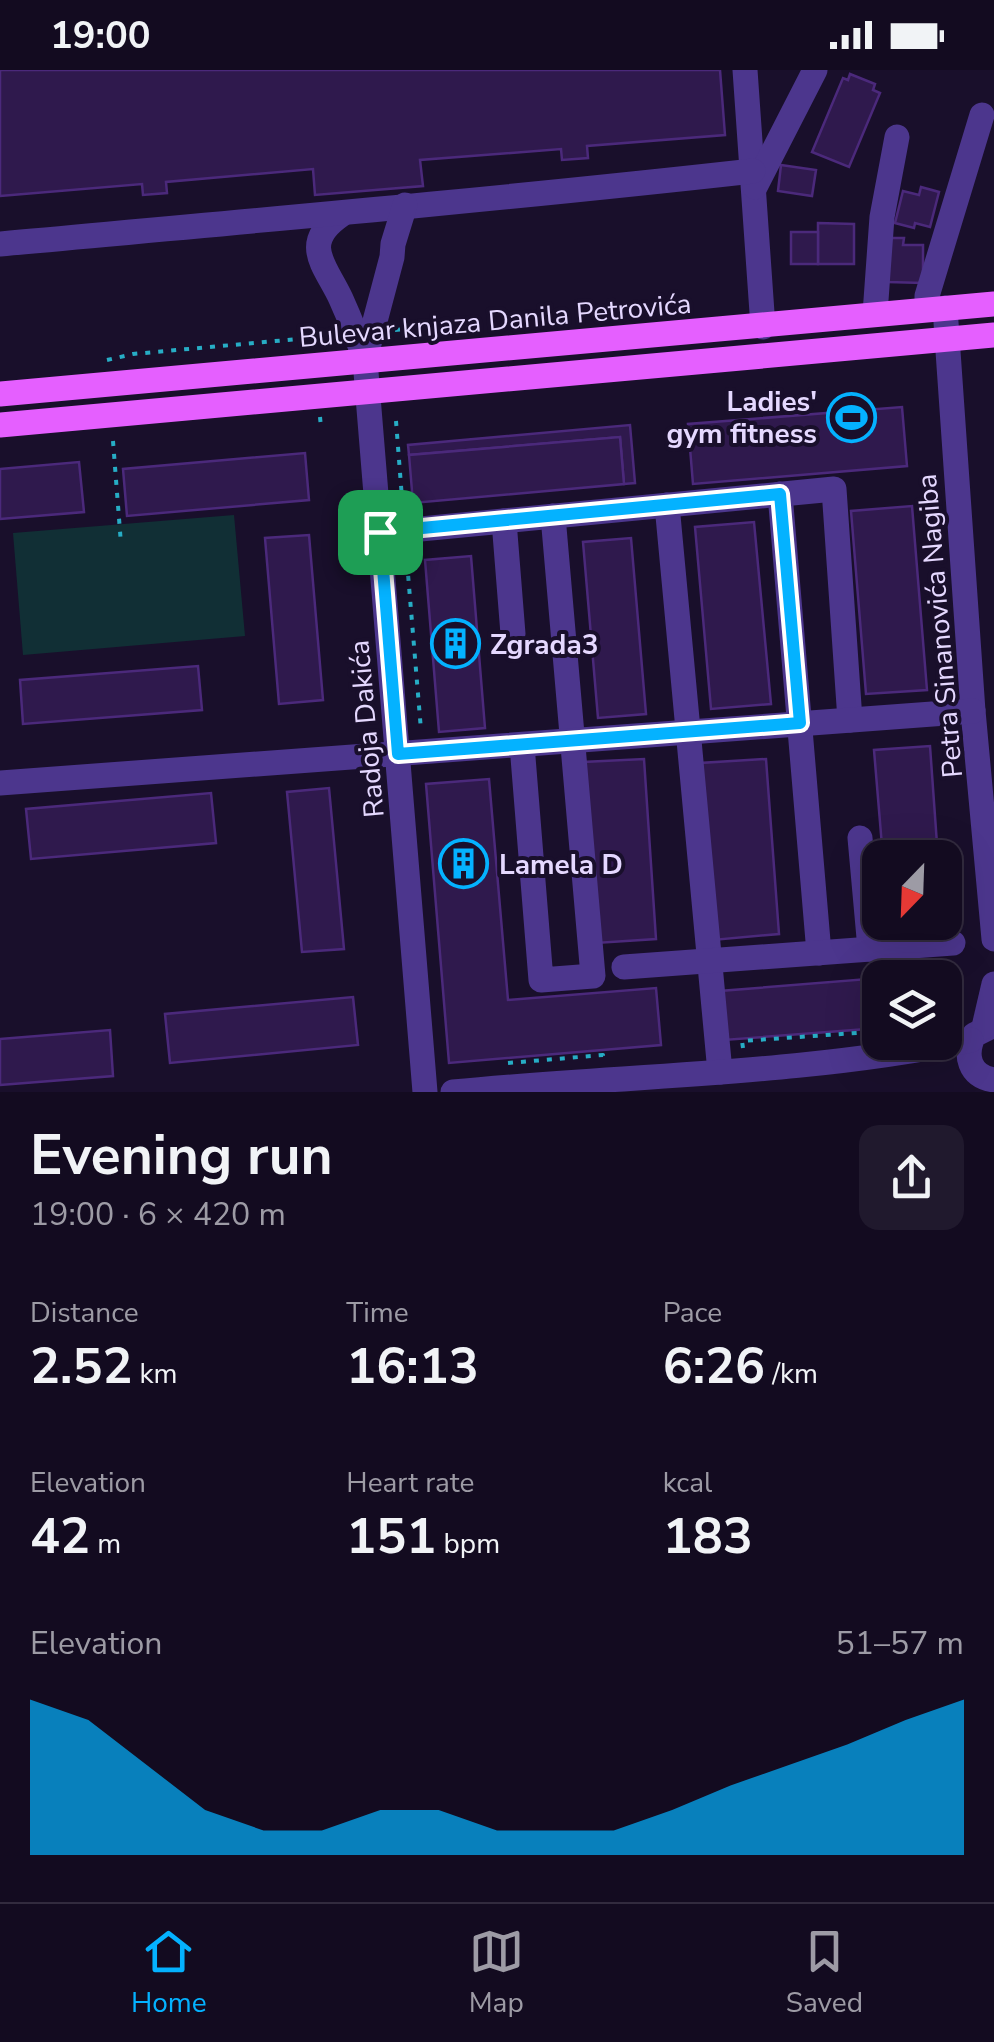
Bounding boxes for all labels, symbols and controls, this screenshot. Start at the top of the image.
text: 19:00 [50,10,151,61]
street label: Bulevar knjaza Danila Petrovića [297,285,693,357]
place label: Ladies' gym fitness [666,383,817,453]
sports icon: Ladies' gym fitness [826,391,878,443]
street label: Petra Sinanovića Nagiba [908,472,972,779]
pin [338,490,423,575]
icon: arrive [353,505,408,560]
building icon: Zgrada3 [429,618,481,670]
place label: Zgrada3 [490,626,599,664]
street label: Radoja Dakića [340,639,394,819]
building icon: Lamela D [438,838,490,890]
north arrow [862,840,962,940]
map controls [862,840,962,1060]
place label: Lamela D [499,846,623,884]
button: layers [862,960,962,1060]
text: Evening run [30,1118,333,1193]
button: share [859,1125,964,1230]
text: 19:00 · 6 × 420 m [30,1193,286,1236]
text: Distance [30,1294,139,1332]
text: Time [346,1294,409,1332]
text: Pace [663,1294,722,1332]
text: 2.52 [30,1332,132,1401]
text: 16:13 [346,1332,479,1401]
text: 6:26 [663,1332,765,1401]
text: km [132,1355,178,1393]
text: /km [765,1355,818,1393]
text: Elevation [30,1464,146,1502]
text: Heart rate [346,1464,474,1502]
text: kcal [663,1464,712,1502]
text: 42 [30,1502,90,1571]
text: 151 [346,1502,436,1571]
text: 183 [663,1502,753,1571]
text: m [90,1525,121,1563]
text: bpm [436,1525,500,1563]
text: Elevation [30,1622,163,1665]
text: 51–57 m [836,1622,964,1665]
tab: Home [131,1924,207,2022]
tab: Map [469,1924,524,2022]
tab: Saved [786,1924,863,2022]

